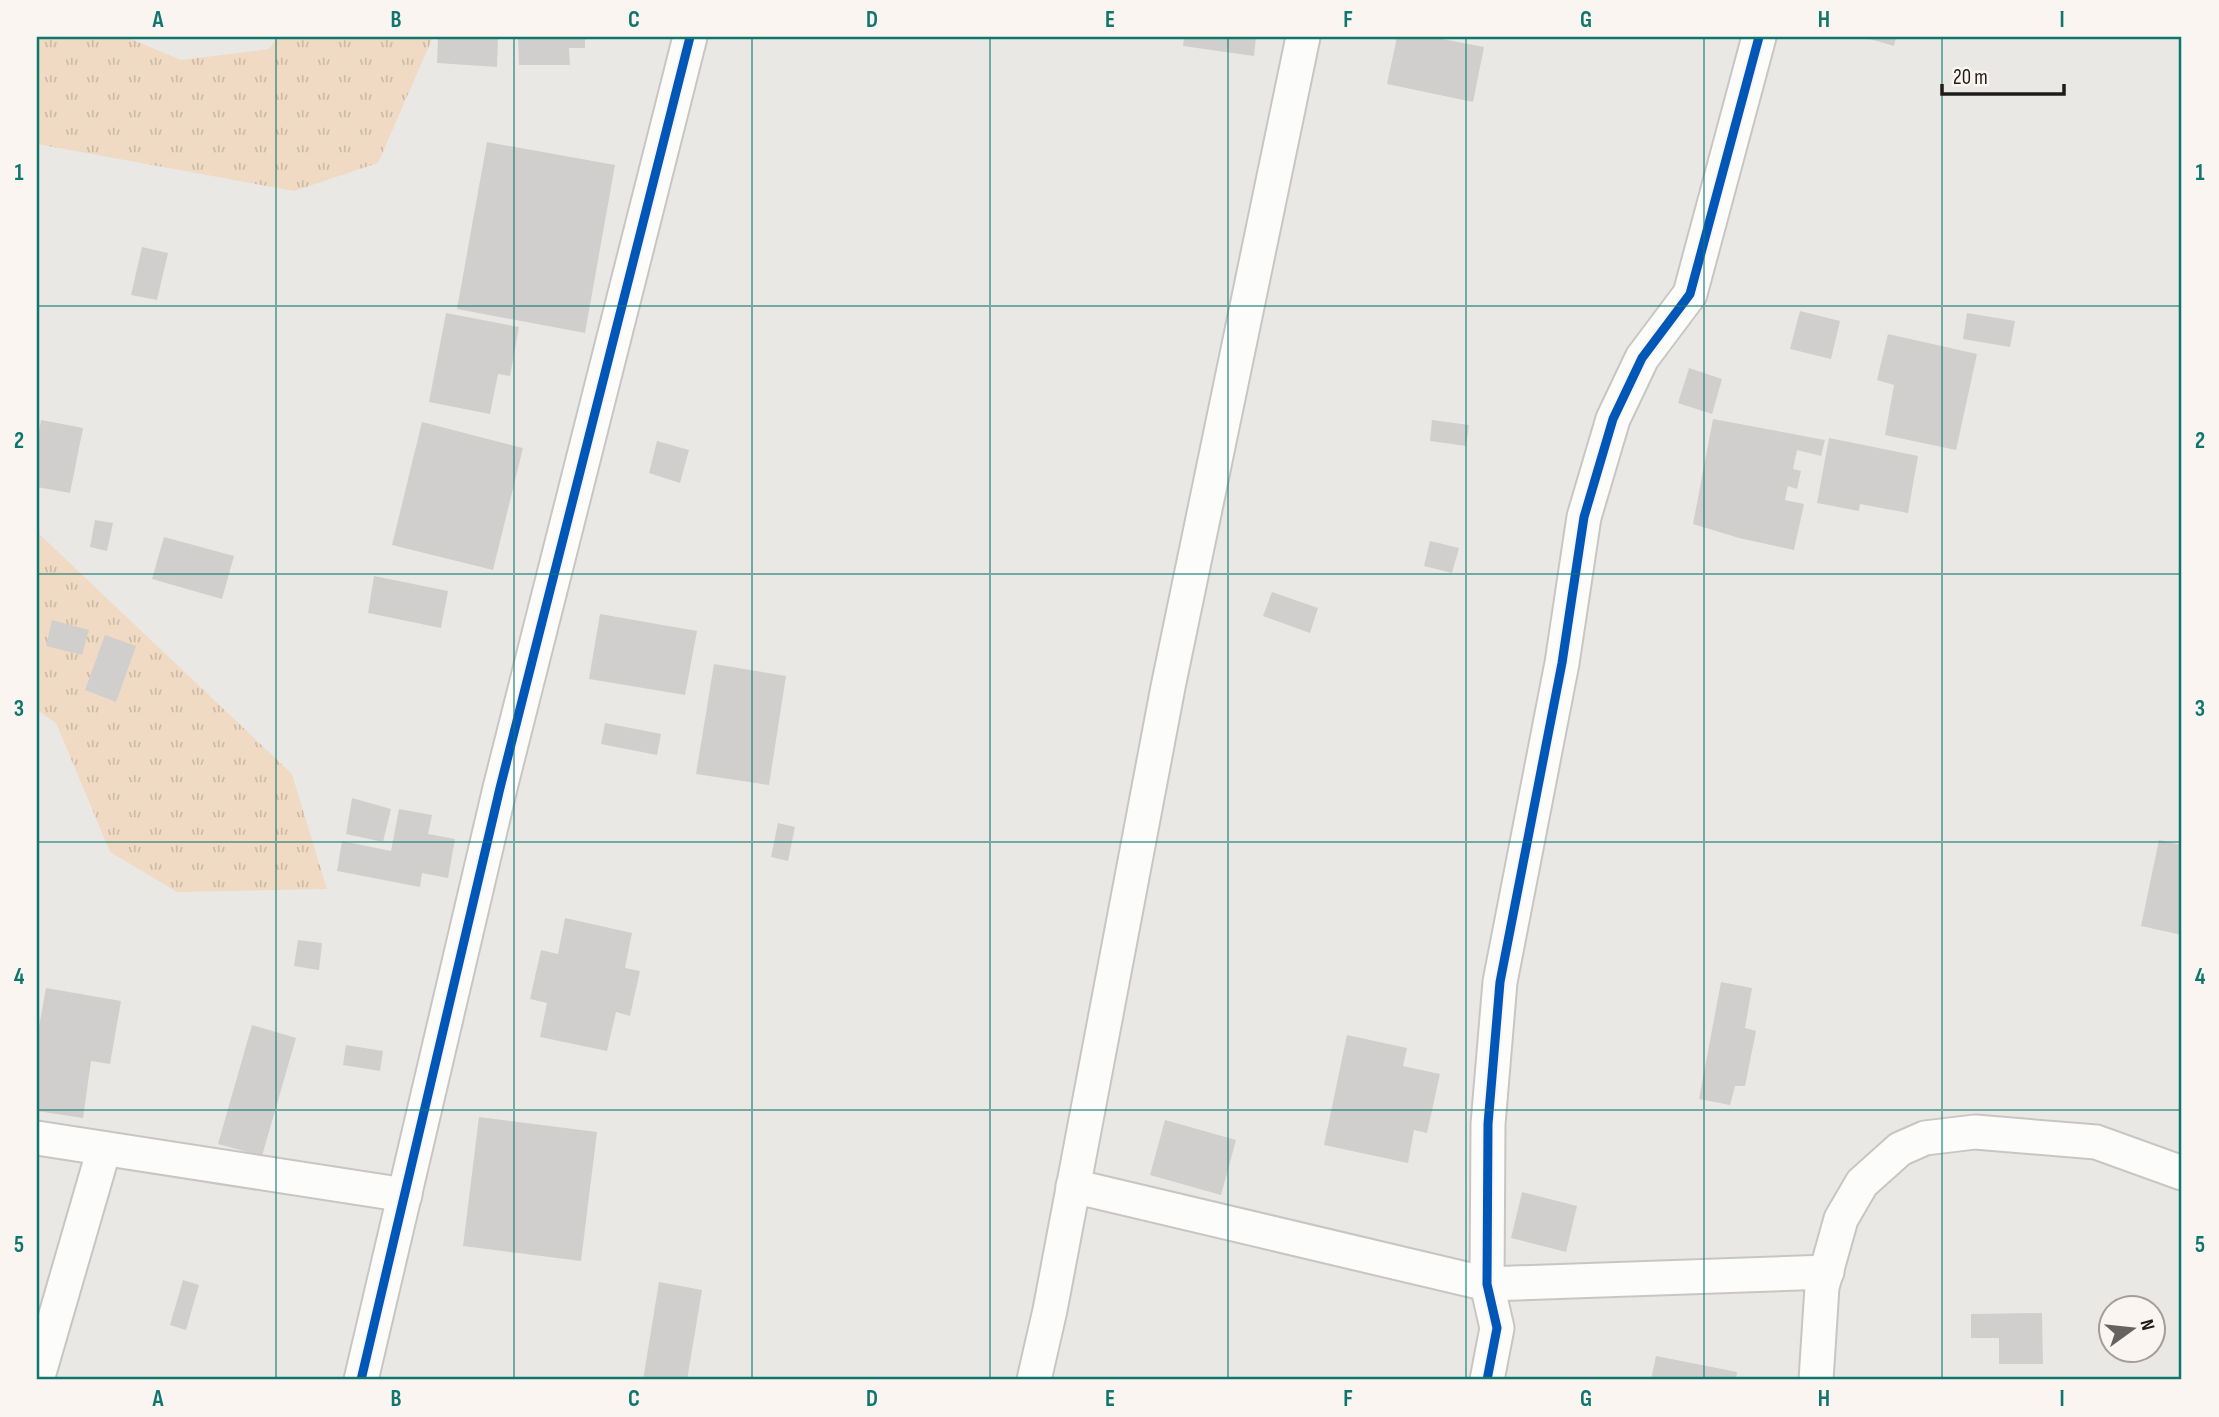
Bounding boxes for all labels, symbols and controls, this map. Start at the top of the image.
text: A [152,6,165,34]
text: B [391,6,402,34]
text: C [628,6,640,34]
text: D [866,6,878,34]
text: E [1105,6,1115,34]
text: F [1343,6,1353,34]
text: G [1580,6,1592,34]
text: H [1818,6,1830,34]
text: I [2059,6,2065,34]
scale bar [1942,52,2065,96]
text: 20 m [1953,65,1988,90]
text: 1 [14,159,24,187]
text: 1 [2195,159,2205,187]
text: 2 [14,427,24,455]
text: 2 [2195,427,2205,455]
text: 3 [14,695,24,723]
text: 3 [2195,695,2205,723]
text: 4 [14,963,25,991]
text: 4 [2195,963,2206,991]
text: 5 [14,1231,24,1259]
text: 5 [2195,1231,2205,1259]
north arrow [2096,1294,2166,1364]
text: N [2135,1317,2159,1333]
text: A [152,1385,165,1413]
text: B [391,1385,402,1413]
text: C [628,1385,640,1413]
text: D [866,1385,878,1413]
text: E [1105,1385,1115,1413]
text: F [1343,1385,1353,1413]
text: G [1580,1385,1592,1413]
text: H [1818,1385,1830,1413]
text: I [2059,1385,2065,1413]

